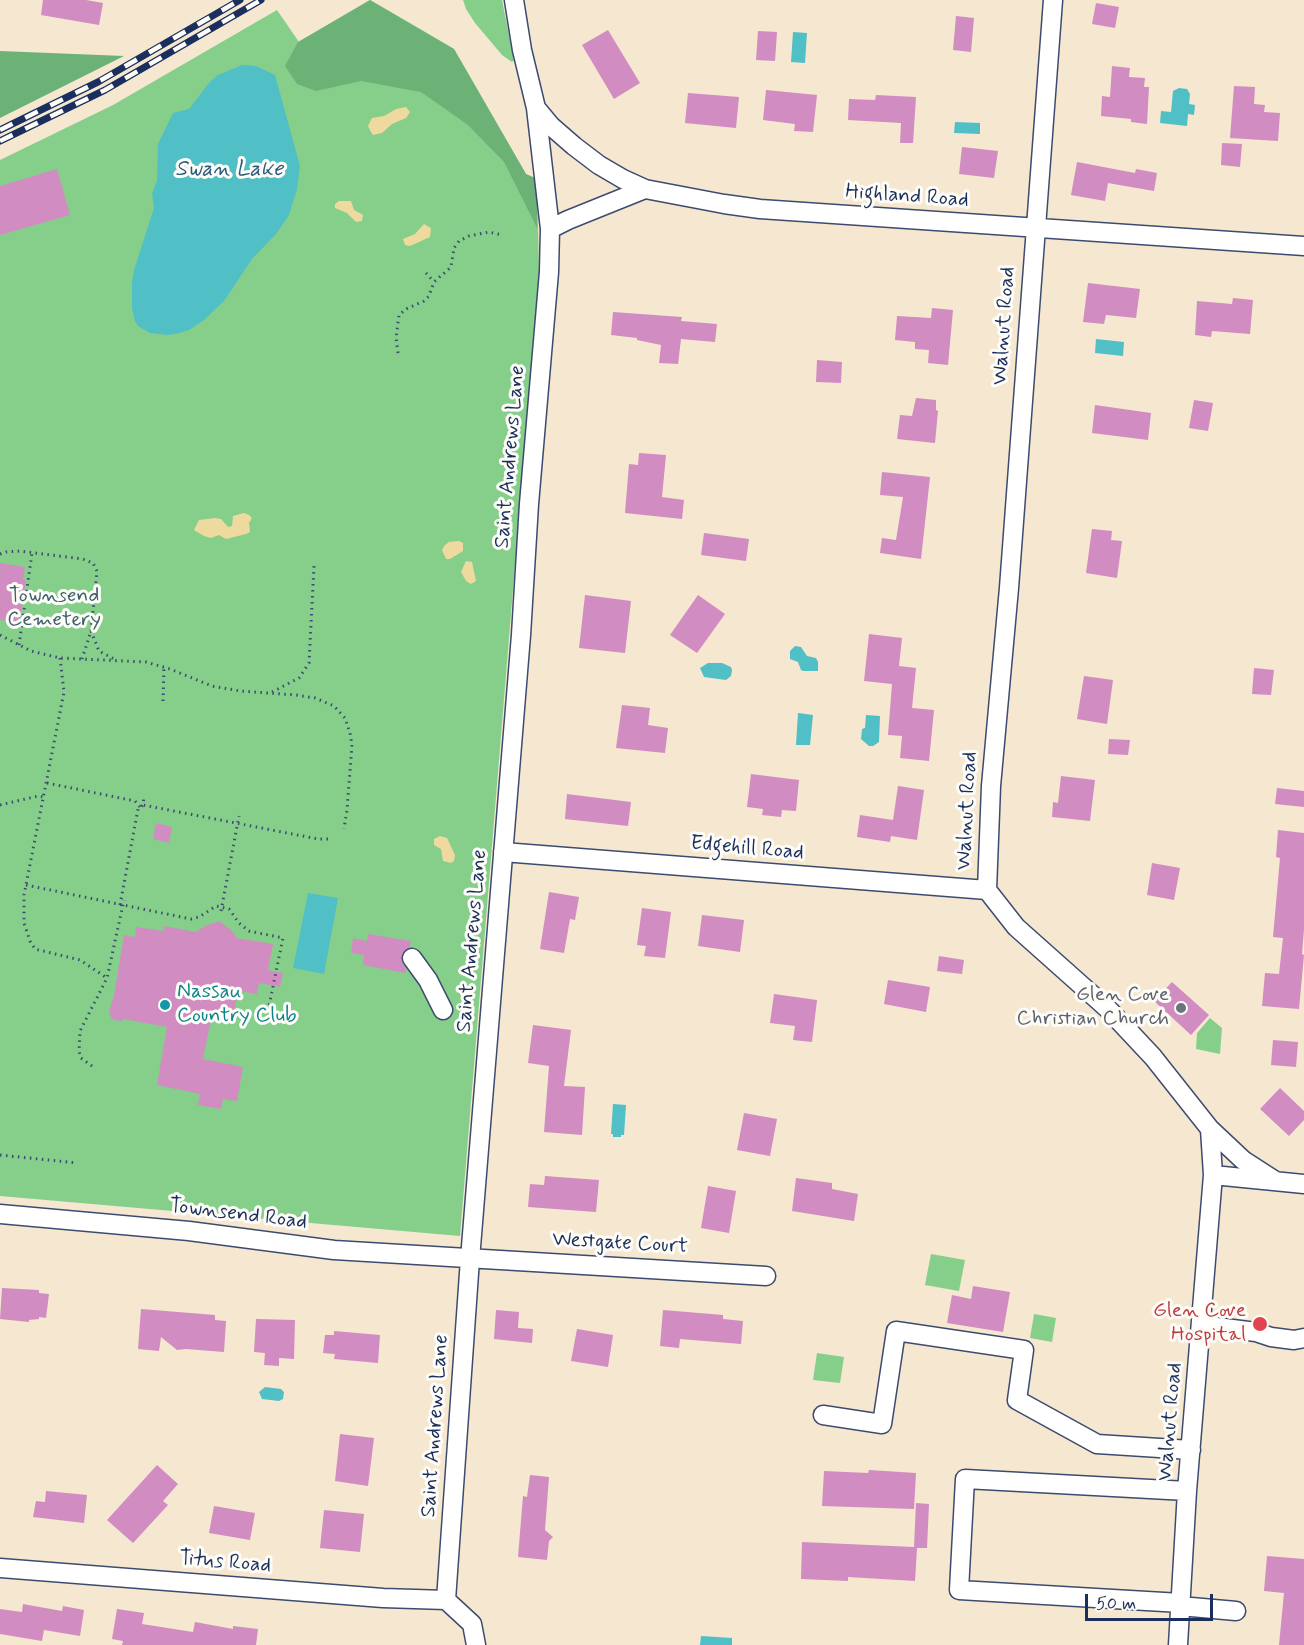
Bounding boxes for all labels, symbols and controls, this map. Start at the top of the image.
water label: Swan Lake [175,157,283,183]
street label: Highland Road [844,180,970,214]
street label: Walnut Road [988,266,1022,386]
street label: Saint Andrews Lane [490,365,532,549]
park label: Townsend Cemetery [7,584,101,634]
street label: Walnut Road [952,751,984,871]
street label: Edgehill Road [689,831,805,867]
street label: Saint Andrews Lane [452,849,494,1033]
place label: Nassau Country Club [177,980,297,1030]
place label: Glen Cove Christian Church [1016,983,1169,1033]
marker: Nassau Country Club [158,998,172,1012]
marker: Glen Cove Christian Church [1174,1001,1188,1015]
street label: Townsend Road [168,1194,308,1236]
street label: Westgate Court [552,1228,688,1260]
place label: Glen Cove Hospital [1153,1299,1246,1349]
marker: Glen Cove Hospital [1251,1315,1269,1333]
street label: Saint Andrews Lane [417,1334,455,1518]
street label: Walnut Road [1153,1362,1189,1482]
street label: Titus Road [178,1546,272,1580]
scale bar [1088,1582,1216,1620]
text: 50 m [1096,1592,1136,1616]

